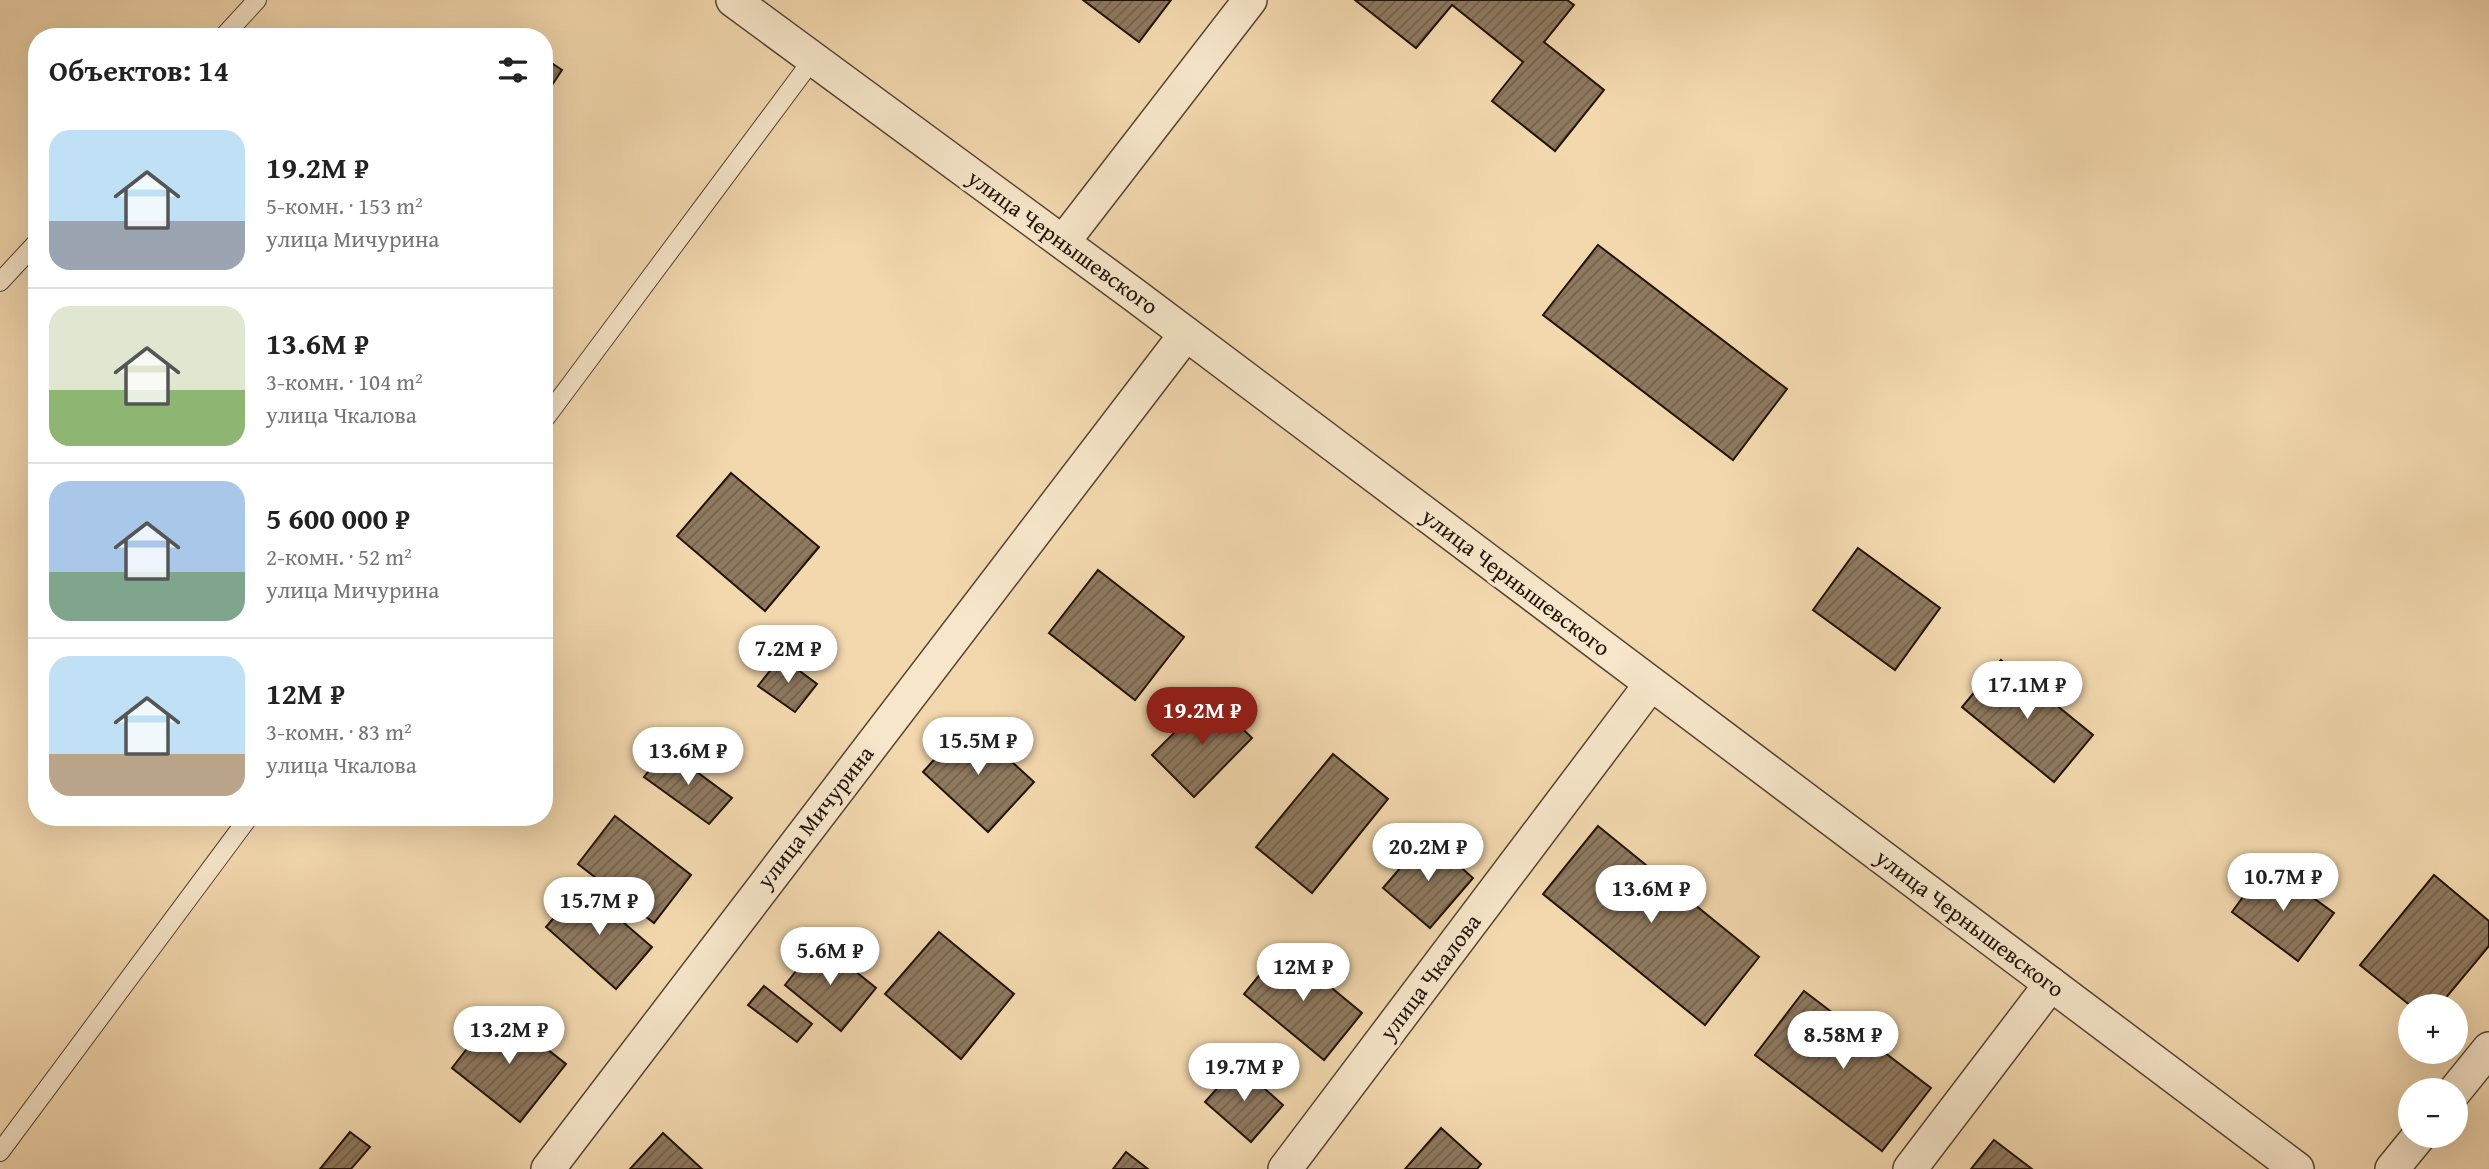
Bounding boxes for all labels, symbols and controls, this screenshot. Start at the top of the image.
text: Объектов: 14 [49,48,229,92]
icon: filters [494,51,532,89]
text: 19.2M ₽ [266,145,369,189]
icon: home [105,158,189,242]
street label: улица Чернышевского [960,160,1166,322]
text: 5-комн. · 153 m² [266,189,423,222]
text: улица Мичурина [266,222,439,255]
text: 13.6M ₽ [266,321,369,365]
icon: home [105,334,189,418]
text: 3-комн. · 104 m² [266,365,423,398]
text: улица Чкалова [266,398,417,431]
text: 5 600 000 ₽ [266,496,410,540]
street label: улица Чернышевского [1414,499,1618,664]
icon: home [105,509,189,593]
text: 2-комн. · 52 m² [266,540,412,573]
text: улица Мичурина [266,573,439,606]
pin: 7.2M ₽ [731,626,845,685]
text: 7.2M ₽ [754,631,822,664]
pin: 17.1M ₽ [1962,662,2092,721]
text: 17.1M ₽ [1987,667,2067,700]
text: 12M ₽ [266,671,345,715]
icon: home [105,684,189,768]
pin: 19.2M ₽ [1137,688,1267,747]
text: 19.2M ₽ [1162,693,1242,726]
text: 3-комн. · 83 m² [266,715,412,748]
pin: 15.5M ₽ [913,718,1043,777]
text: 15.5M ₽ [938,723,1018,756]
pin: 13.6M ₽ [623,728,753,787]
text: 13.6M ₽ [648,733,728,766]
street label: улица Мичурина [748,738,881,896]
text: улица Чкалова [266,748,417,781]
pin: 20.2M ₽ [1363,824,1493,883]
text: 20.2M ₽ [1388,829,1468,862]
street label: улица Чернышевского [1868,840,2072,1005]
pin: 10.7M ₽ [2218,853,2348,913]
text: 10.7M ₽ [2243,859,2323,892]
pin: 13.6M ₽ [1586,866,1716,925]
text: 13.6M ₽ [1611,871,1691,904]
pin: 15.7M ₽ [534,878,664,937]
text: 15.7M ₽ [559,883,639,916]
street label: улица Чкалова [1370,907,1488,1048]
pin: 5.6M ₽ [773,928,887,987]
text: 5.6M ₽ [796,933,864,966]
pin: 12M ₽ [1254,944,1352,1003]
text: 12M ₽ [1273,949,1333,982]
map controls [2398,994,2468,1148]
button: + [2398,994,2468,1064]
pin: 13.2M ₽ [444,1006,574,1066]
text: 13.2M ₽ [469,1012,549,1045]
pin: 8.58M ₽ [1778,1012,1908,1071]
text: 8.58M ₽ [1803,1017,1883,1050]
pin: 19.7M ₽ [1179,1044,1309,1103]
text: 19.7M ₽ [1204,1049,1284,1082]
button: − [2398,1078,2468,1148]

